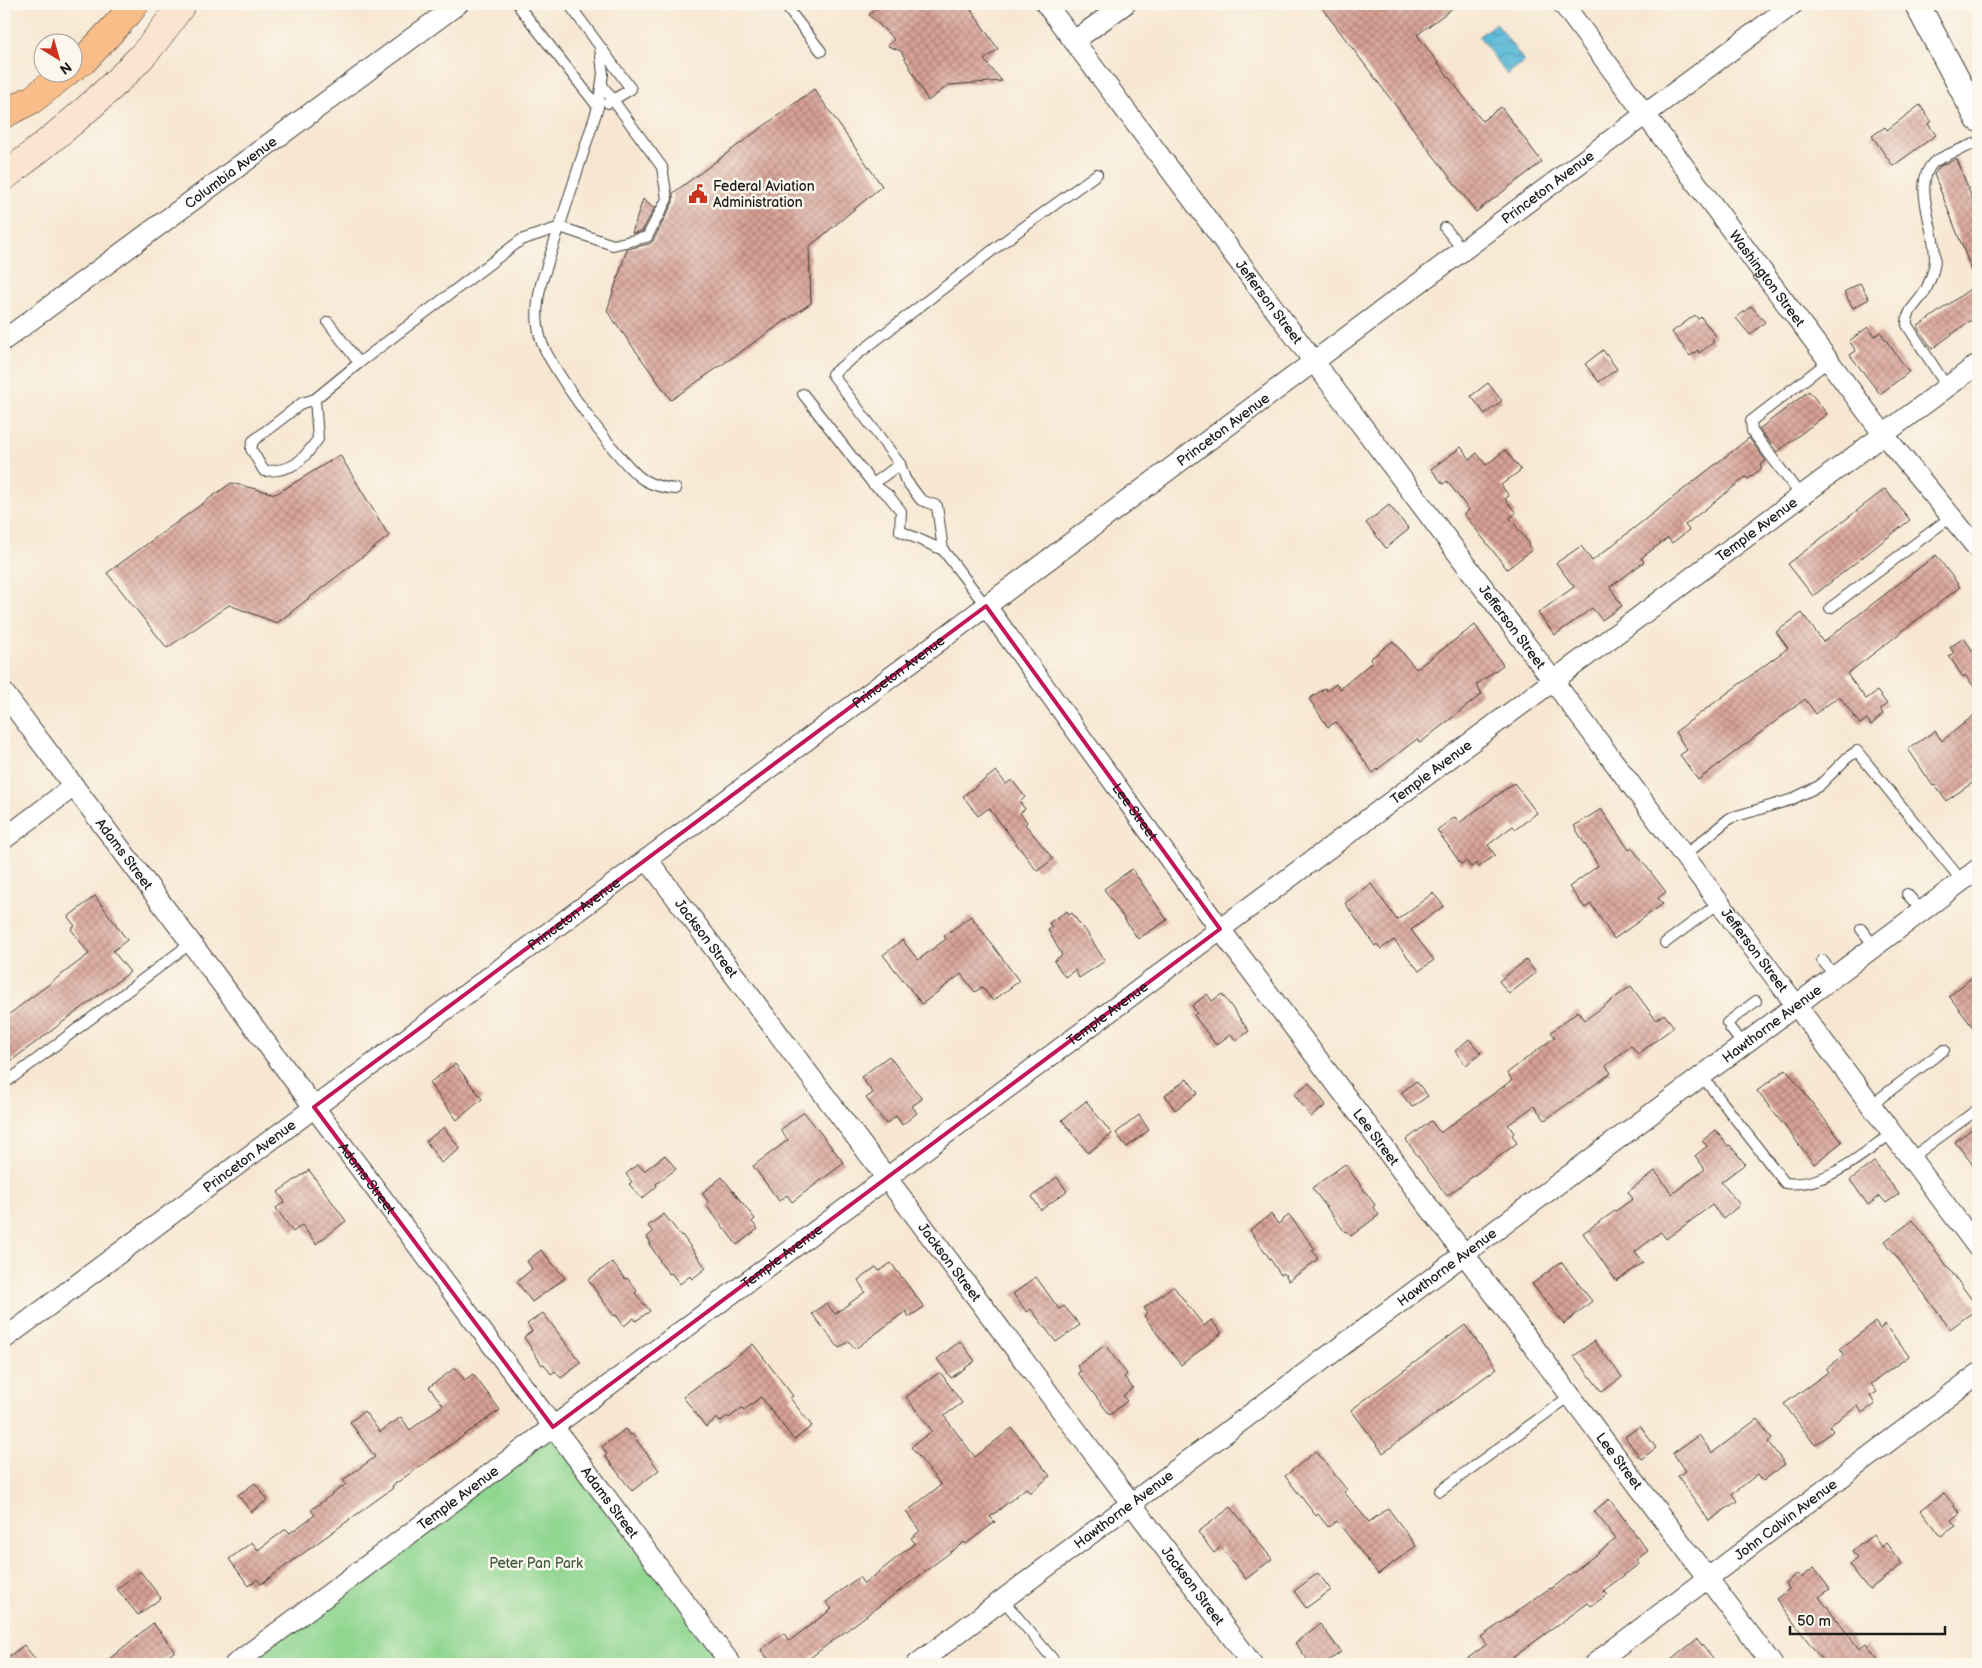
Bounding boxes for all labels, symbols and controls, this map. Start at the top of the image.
north arrow [32,32,82,82]
text: N [56,58,75,78]
street label: Columbia Avenue [181,133,280,212]
street label: Princeton Avenue [1498,147,1597,227]
place label: Federal Aviation Administration [713,178,815,211]
public building icon: Federal Aviation Administration [687,183,709,205]
street label: Washington Street [1726,227,1809,330]
street label: Jefferson Street [1232,256,1306,348]
street label: Princeton Avenue [1173,389,1273,469]
street label: Temple Avenue [1712,493,1800,565]
street label: Jefferson Street [1476,581,1550,673]
street label: Princeton Avenue [849,631,948,712]
street label: Temple Avenue [1387,736,1475,808]
street label: Lee Street [1109,780,1162,844]
street label: Adams Street [92,815,157,893]
street label: Princeton Avenue [524,874,624,954]
street label: Jackson Street [671,895,742,981]
street label: Jefferson Street [1718,905,1792,996]
street label: Temple Avenue [1063,978,1151,1049]
street label: Hawthorne Avenue [1719,981,1825,1066]
street label: Lee Street [1350,1105,1403,1169]
street label: Princeton Avenue [200,1116,299,1196]
street label: Adams Street [335,1139,400,1218]
street label: Jackson Street [915,1219,985,1305]
street label: Temple Avenue [738,1220,826,1292]
street label: Hawthorne Avenue [1394,1224,1500,1310]
street label: Lee Street [1593,1429,1647,1493]
street label: Temple Avenue [414,1462,502,1534]
street label: Adams Street [578,1463,643,1542]
street label: Hawthorne Avenue [1070,1467,1176,1552]
street label: John Calvin Avenue [1731,1475,1840,1564]
street label: Jackson Street [1158,1543,1229,1629]
park label: Peter Pan Park [489,1555,583,1572]
scale bar [1790,1603,1944,1635]
text: 50 m [1797,1612,1831,1631]

